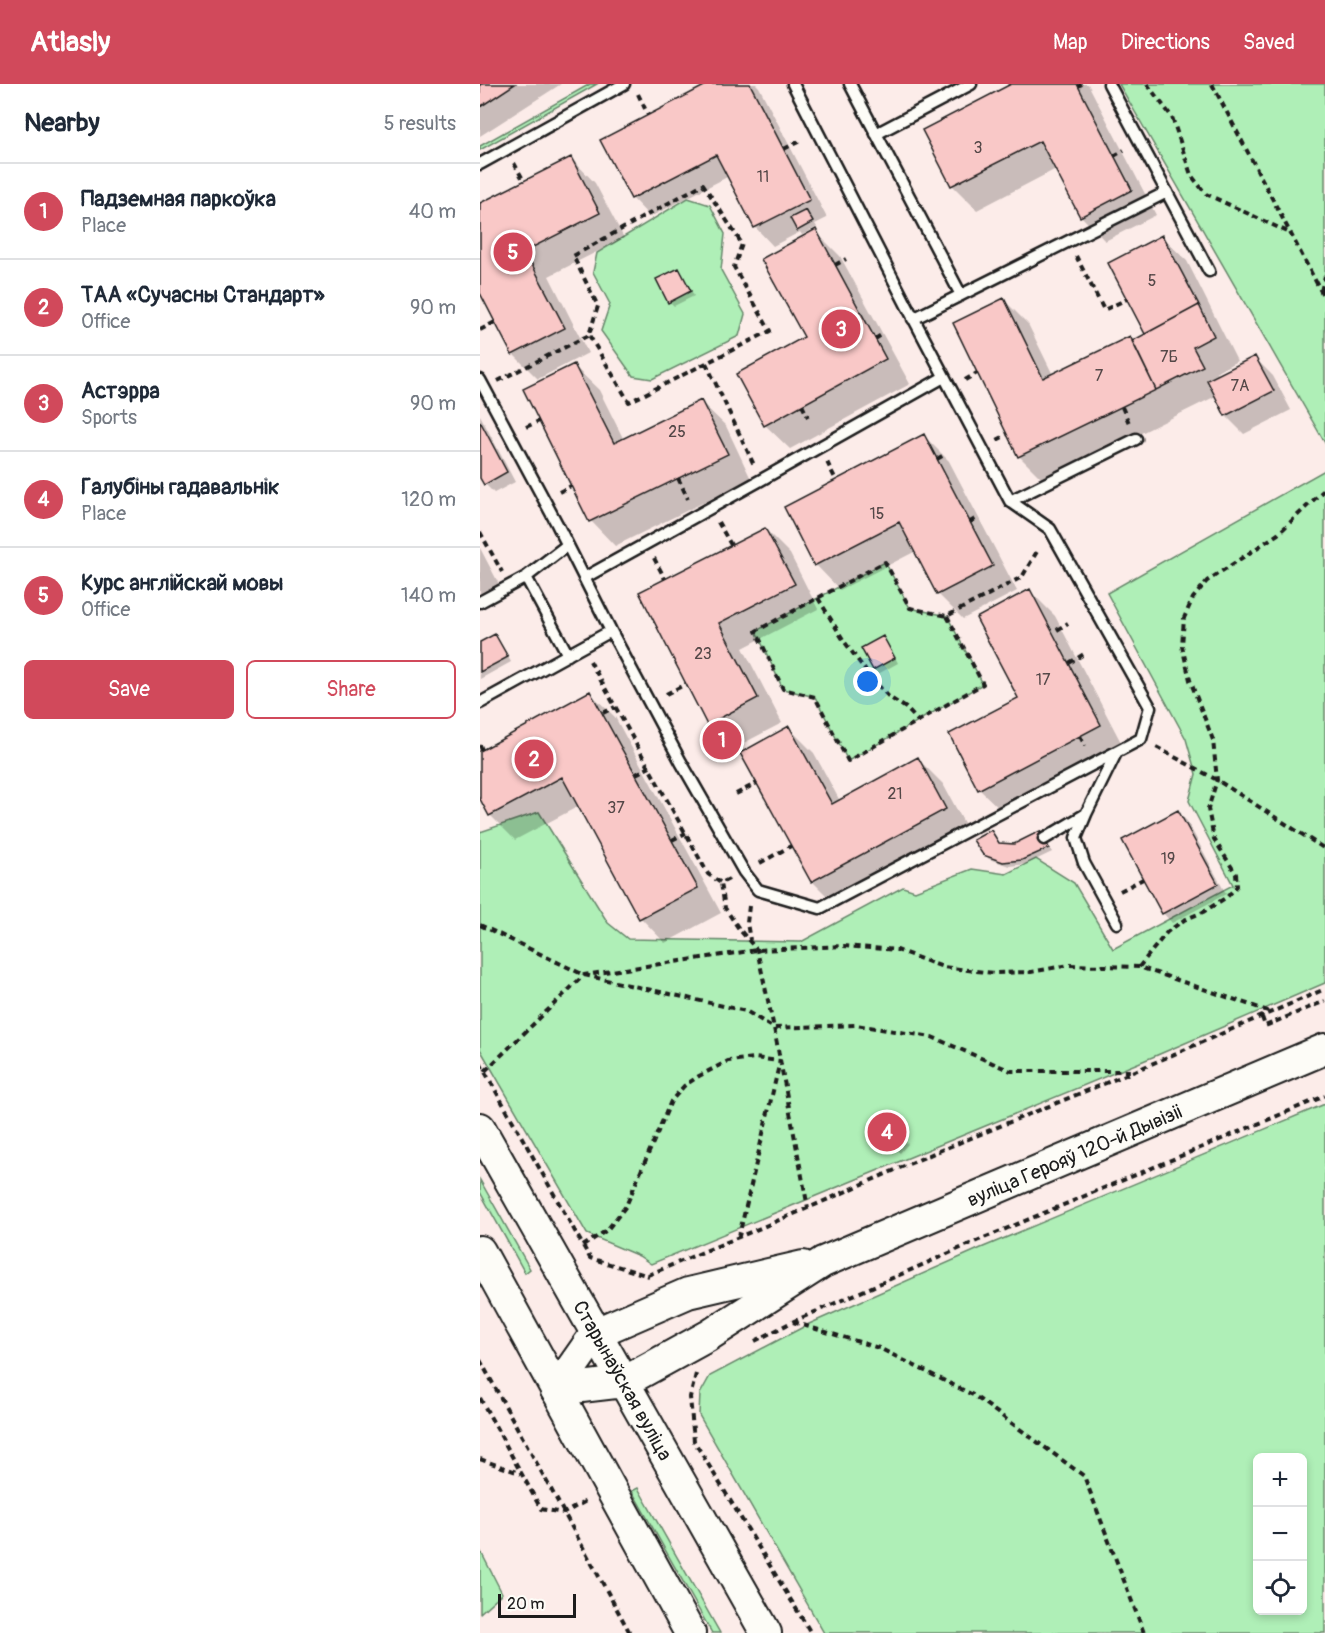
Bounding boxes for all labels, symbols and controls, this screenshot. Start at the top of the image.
text: Atlasly [30,25,110,60]
text: Map [1053,29,1088,56]
text: Directions [1121,29,1210,56]
text: Saved [1243,29,1295,56]
text: Nearby [24,107,100,139]
text: 5 results [384,111,456,136]
house number: 3 [974,138,983,158]
house number: 11 [757,167,769,187]
text: Падземная паркоўка [81,185,276,213]
text: 1 [40,199,47,224]
text: 40 m [409,199,456,224]
text: Place [81,213,126,238]
pin: 5 [494,230,532,274]
house number: 5 [1148,271,1156,291]
text: ТАА «Сучасны Стандарт» [81,281,325,309]
text: 2 [38,295,49,320]
text: 90 m [410,295,456,320]
pin: 3 [822,306,860,352]
text: Office [81,309,130,334]
house number: 7Б [1160,347,1178,367]
house number: 7 [1095,366,1104,386]
house number: 7А [1231,376,1249,396]
text: Астэрра [81,377,160,405]
text: 3 [38,391,49,416]
text: 90 m [410,391,456,416]
text: Sports [81,405,137,430]
house number: 25 [668,422,686,442]
text: Галубіны гадавальнік [81,473,279,501]
text: 4 [38,487,49,512]
text: 120 m [401,487,456,512]
text: Place [81,501,126,526]
house number: 15 [870,504,884,524]
text: Курс англійскай мовы [81,569,284,597]
text: 5 [38,583,49,608]
text: 140 m [401,583,456,608]
text: Office [81,597,130,622]
house number: 23 [694,644,712,664]
button: Save [24,660,234,719]
button: Share [246,660,456,719]
your location [853,667,882,696]
house number: 17 [1036,670,1051,690]
pin: 1 [702,718,742,762]
pin: 2 [514,736,554,782]
house number: 21 [887,784,903,804]
house number: 37 [607,798,625,818]
house number: 19 [1161,849,1175,869]
street label: вуліца Герояў 120-й Дывізіі [963,1099,1186,1212]
pin: 4 [868,1110,906,1154]
street label: Старынаўская вуліца [568,1296,678,1465]
map controls [1253,1453,1307,1615]
button: + [1253,1453,1307,1507]
button: − [1253,1507,1307,1561]
button: locate [1253,1561,1307,1615]
scale bar [498,1591,576,1618]
text: 20 m [507,1594,545,1614]

